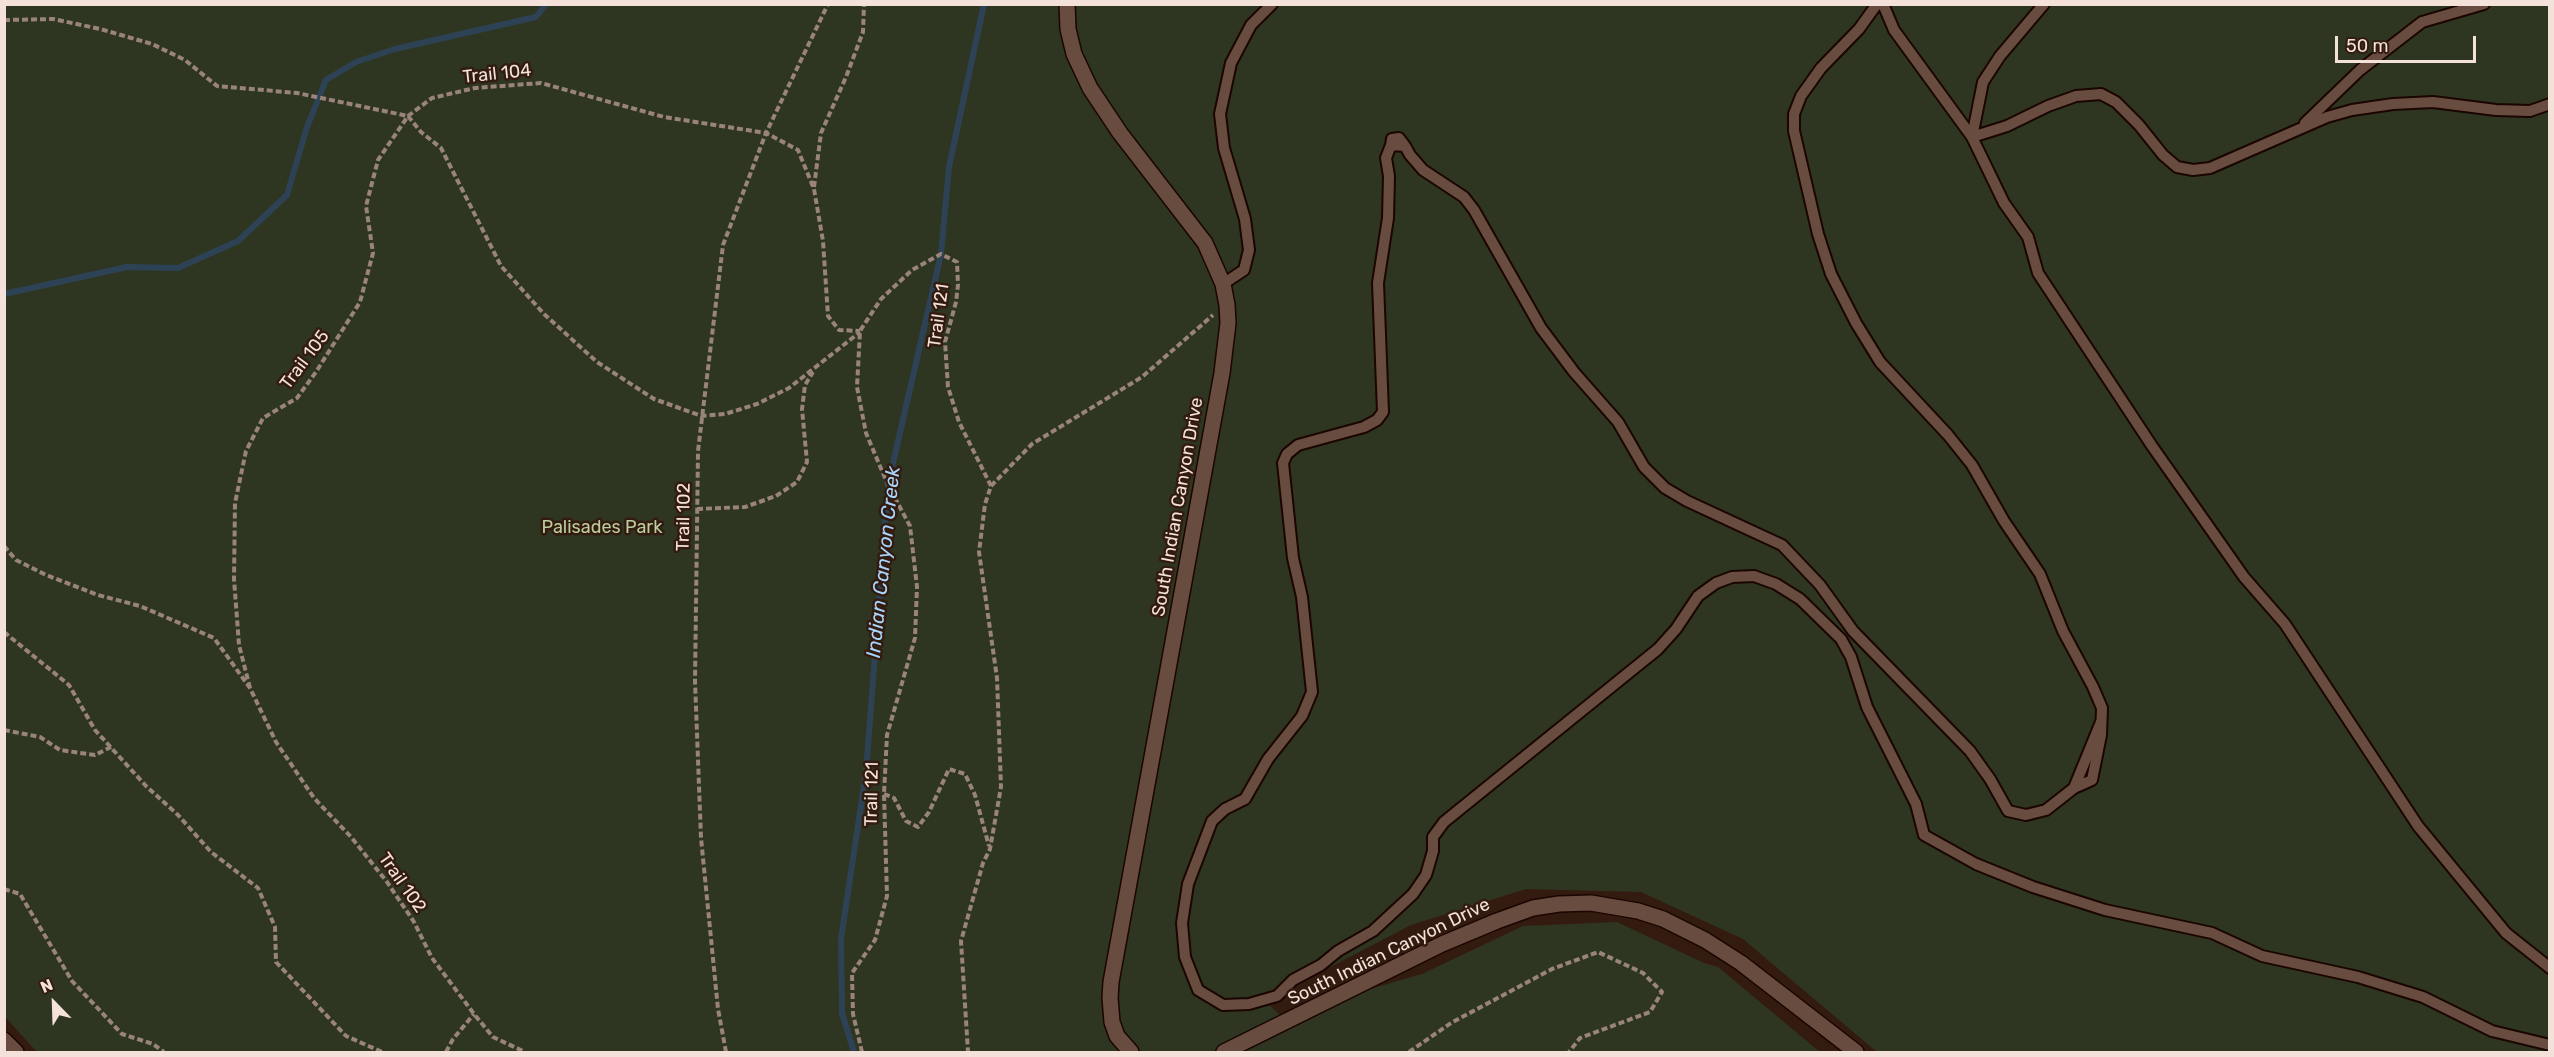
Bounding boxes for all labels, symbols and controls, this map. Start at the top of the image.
scale bar [2338,24,2479,62]
text: 50 m [2346,35,2389,57]
street label: Trail 104 [462,60,532,88]
street label: Trail 121 [924,282,954,350]
street label: Trail 105 [276,326,334,394]
street label: South Indian Canyon Drive [1148,396,1208,618]
water label: Indian Canyon Creek [862,465,906,659]
street label: Trail 102 [673,483,695,551]
park label: Palisades Park [542,517,662,539]
street label: Trail 121 [861,761,883,827]
street label: Trail 102 [374,849,430,917]
street label: South Indian Canyon Drive [1284,894,1494,1010]
north arrow [24,973,84,1033]
text: N [38,975,56,997]

